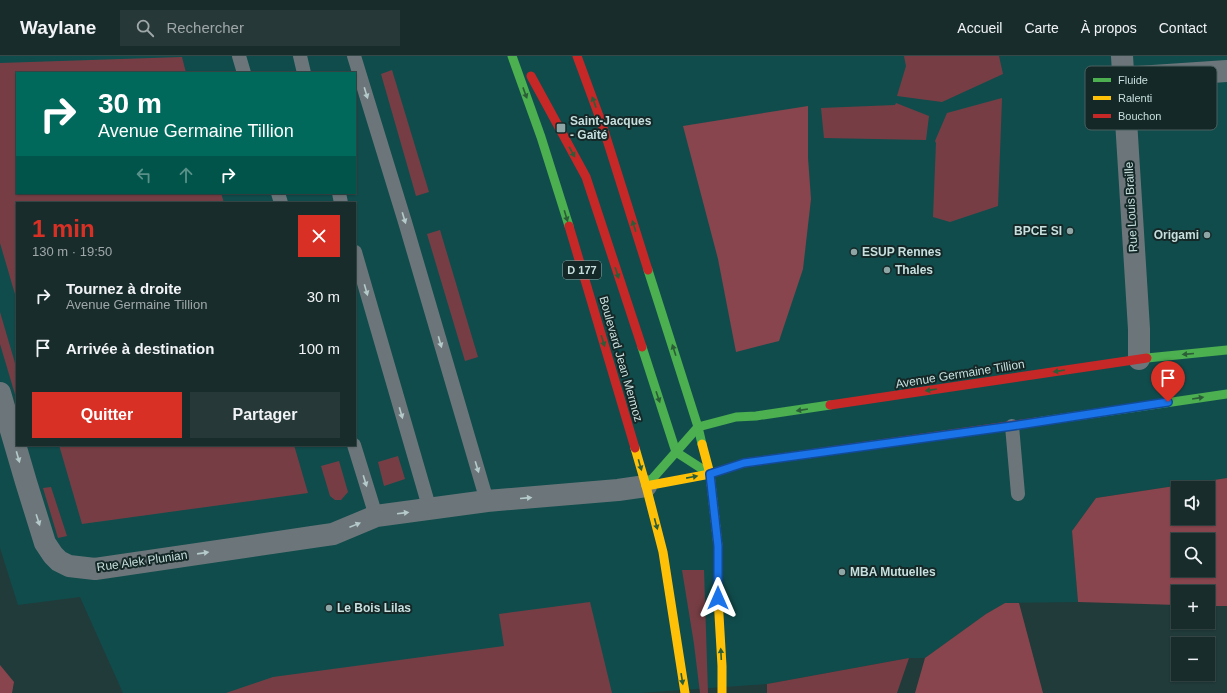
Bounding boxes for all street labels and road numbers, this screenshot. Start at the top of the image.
street label: Rue Louis Braille [1122,161,1140,253]
road number: D 177 [563,261,601,279]
street label: Boulevard Jean Mermoz [596,295,646,423]
street label: Avenue Germaine Tillion [894,357,1026,391]
street label: Rue Alek Plunian [96,548,188,574]

